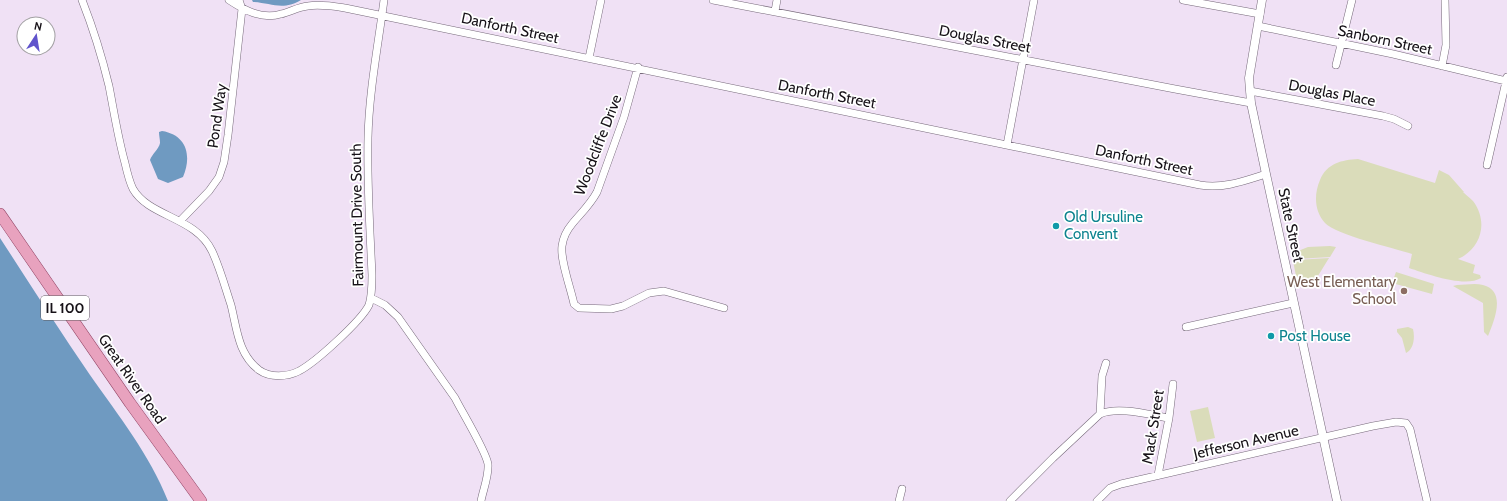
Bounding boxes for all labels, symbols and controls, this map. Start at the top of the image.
street label: Danforth Street [460,9,560,47]
north arrow [16,16,56,56]
text: N [33,19,43,34]
street label: Douglas Street [937,21,1033,57]
street label: Sanborn Street [1336,21,1434,59]
street label: Danforth Street [777,76,877,112]
street label: Douglas Place [1287,76,1377,110]
street label: Pond Way [204,82,230,149]
street label: Woodcliffe Drive [571,92,626,198]
street label: Danforth Street [1094,141,1194,179]
street label: Fairmount Drive South [347,143,367,287]
street label: State Street [1274,186,1308,264]
place label: Old Ursuline Convent [1064,208,1143,243]
marker: Old Ursuline Convent [1051,221,1061,231]
place label: West Elementary School [1287,273,1396,308]
marker: West Elementary School [1399,286,1409,296]
road number: IL 100 [41,296,89,320]
place label: Post House [1279,327,1351,345]
street label: Great River Road [94,331,170,427]
marker: Post House [1266,331,1276,341]
street label: Mack Street [1138,389,1168,465]
street label: Jefferson Avenue [1191,421,1301,463]

